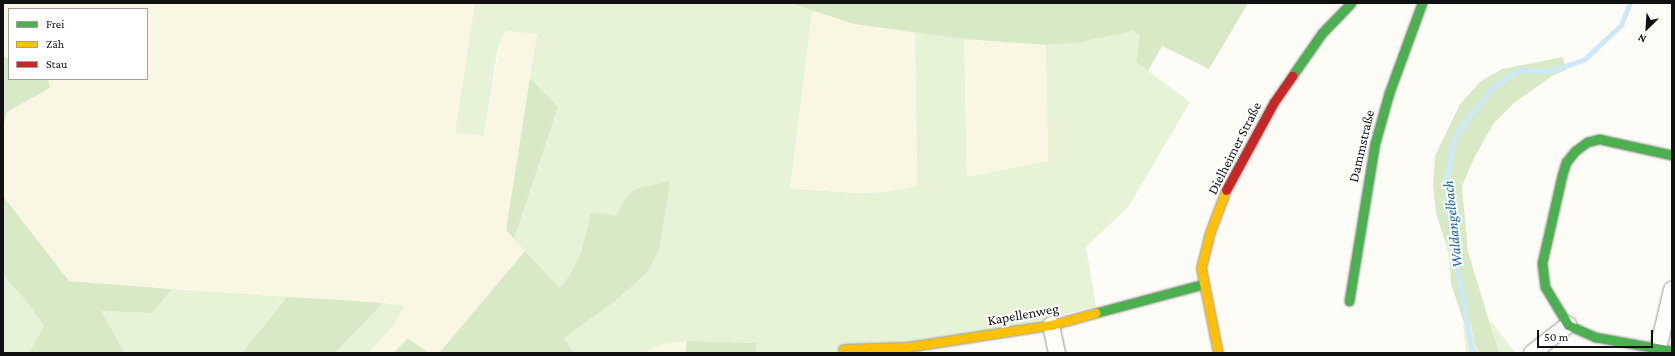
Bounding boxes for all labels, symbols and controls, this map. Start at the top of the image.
legend [8,8,148,80]
north arrow [1627,8,1667,48]
text: Frei [46,17,64,31]
text: N [1636,32,1648,46]
text: Zäh [46,37,64,51]
text: Stau [46,57,67,71]
street label: Dielheimer Straße [1203,99,1265,197]
street label: Dammstraße [1345,108,1377,184]
water label: Waldangelbach [1439,179,1467,269]
street label: Kapellenweg [986,299,1060,329]
scale bar [1539,322,1655,348]
text: 50 m [1544,330,1568,344]

